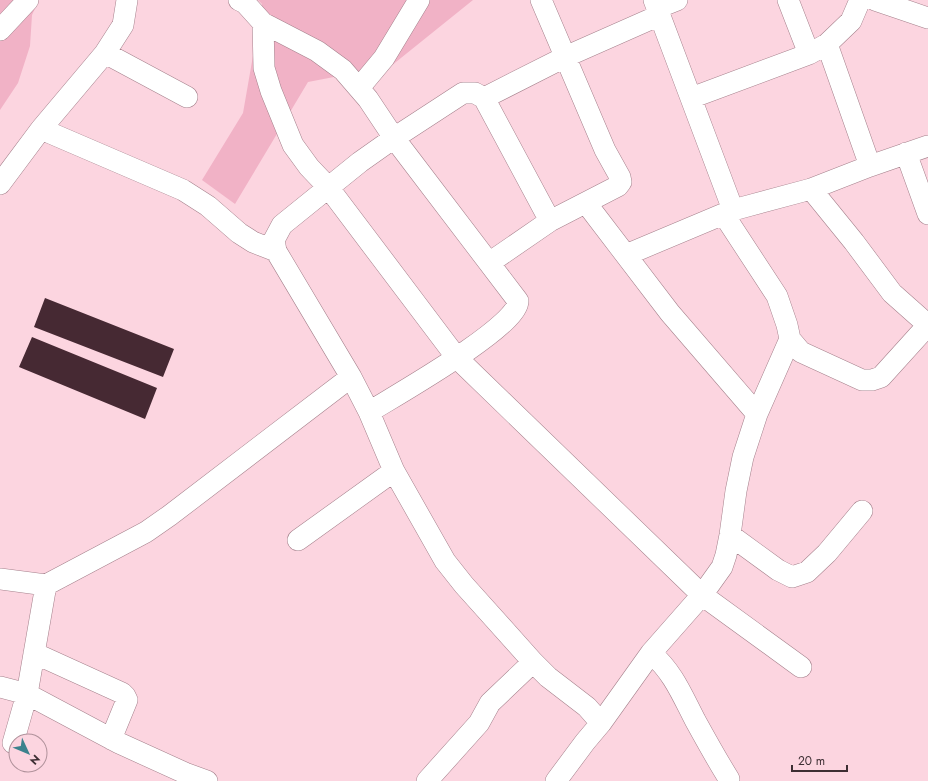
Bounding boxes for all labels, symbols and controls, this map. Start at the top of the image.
north arrow [8,733,48,773]
scale bar [792,747,847,773]
text: N [26,751,44,769]
text: 20 m [798,752,825,770]

